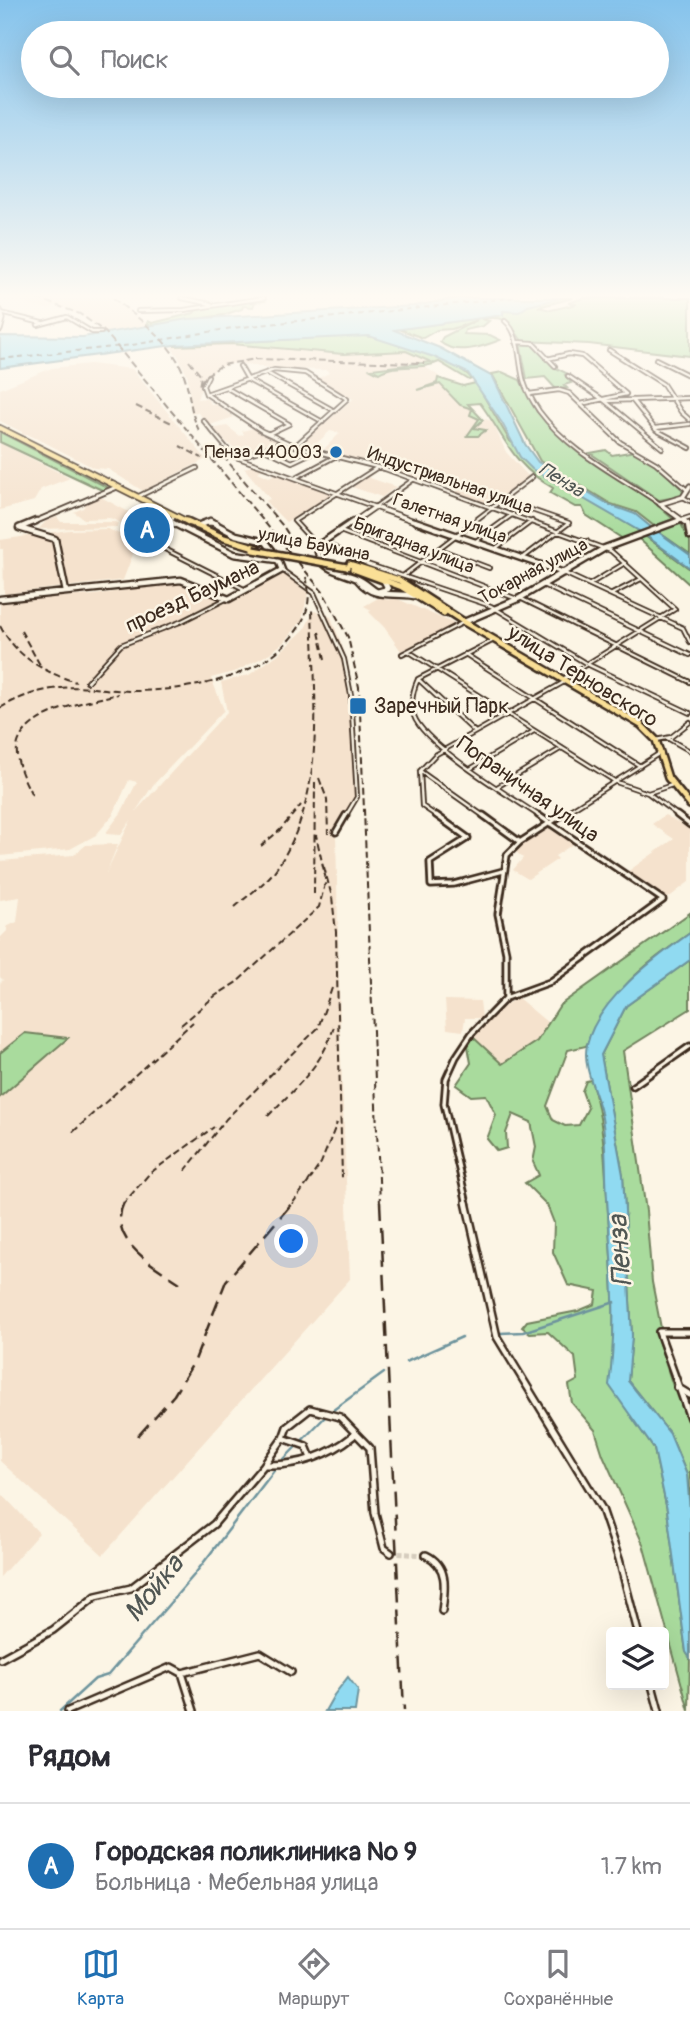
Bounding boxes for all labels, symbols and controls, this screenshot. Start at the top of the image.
search box [21,21,669,98]
icon: search [45,41,83,79]
text: Поиск [101,44,169,76]
place label: Пенза 440003 [205,441,322,464]
street label: Индустриальная улица [364,441,535,520]
marker: Пенза 440003 [328,444,344,460]
water label: Пенза [535,457,589,503]
street label: Галетная улица [390,488,510,549]
pin: A [124,504,170,556]
street label: Бригадная улица [350,512,477,579]
street label: улица Баумана [255,522,372,567]
street label: Токарная улица [475,533,592,610]
street label: проезд Баумана [121,554,263,639]
street label: улица Терновского [502,619,663,733]
place label: Заречный Парк [374,693,509,720]
marker: Заречный Парк [348,696,368,716]
street label: Пограничная улица [451,730,604,849]
water label: Пенза [600,1212,640,1288]
your location [274,1224,308,1258]
water label: Мойка [117,1547,193,1630]
map controls [606,1627,669,1690]
button: layers [606,1627,669,1690]
text: Рядом [28,1738,111,1775]
text: Городская поликлиника № 9 [95,1836,417,1868]
text: A [44,1852,58,1881]
text: 1.7 km [601,1852,662,1881]
text: Больница · Мебельная улица [95,1868,378,1897]
tab: Карта [77,1945,124,2011]
tab: Маршрут [278,1945,350,2011]
tab: Сохранённые [503,1945,613,2011]

